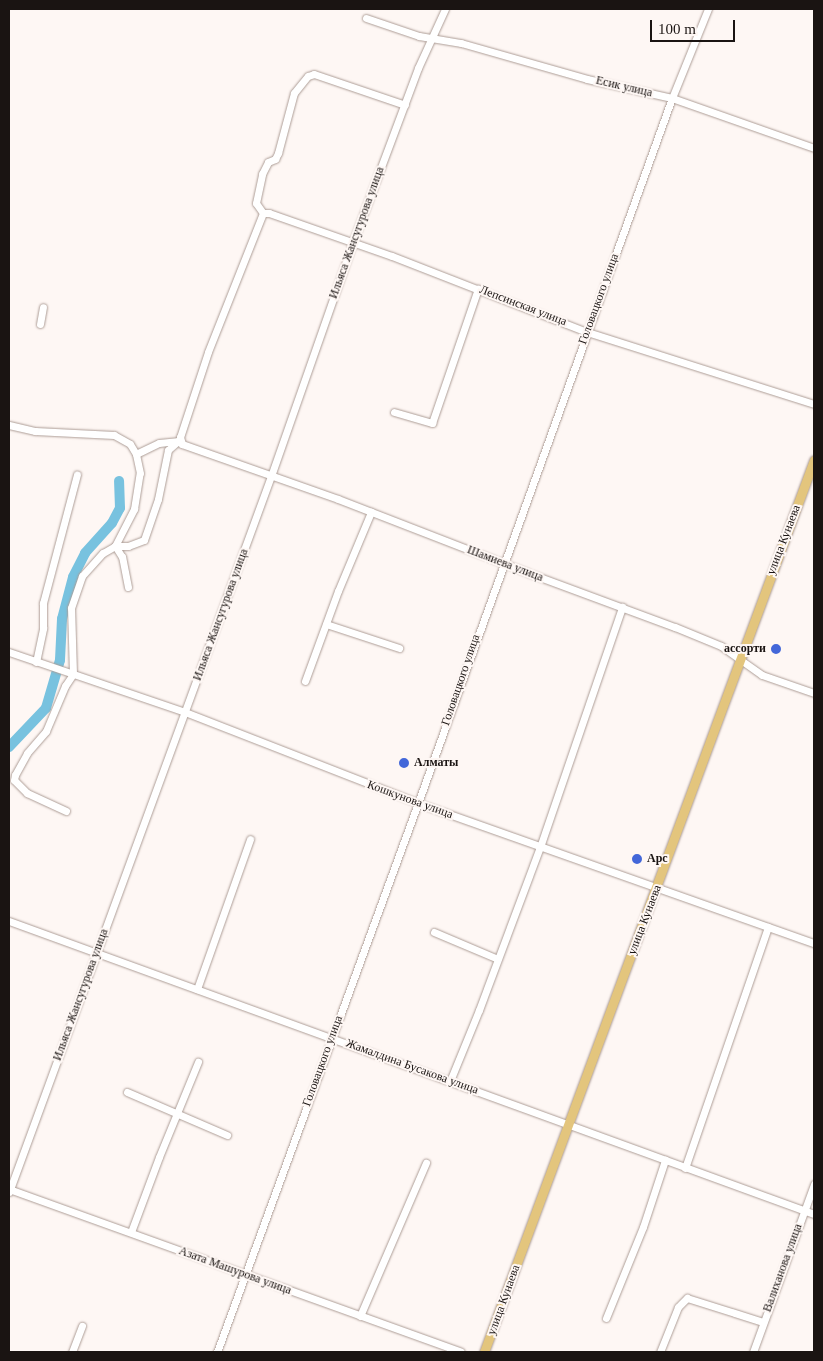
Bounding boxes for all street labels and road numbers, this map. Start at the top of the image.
street label: Есик улица [594,74,654,100]
street label: Ильяса Жансугурова улица [326,165,388,301]
street label: Головацкого улица [576,252,622,346]
street label: Лепсинская улица [477,283,569,329]
street label: улица Кунаева [764,503,804,577]
street label: Шамиева улица [465,543,545,585]
street label: Ильяса Жансугурова улица [190,547,252,683]
street label: Головацкого улица [439,633,483,727]
street label: Кошкунова улица [365,778,455,822]
street label: улица Кунаева [625,883,665,957]
street label: Ильяса Жансугурова улица [50,927,112,1063]
street label: Головацкого улица [300,1014,346,1108]
street label: Жамалдина Бусакова улица [344,1036,480,1098]
street label: Валиханова улица [760,1222,806,1314]
street label: Азата Машурова улица [177,1244,293,1298]
street label: улица Кунаева [485,1263,523,1337]

